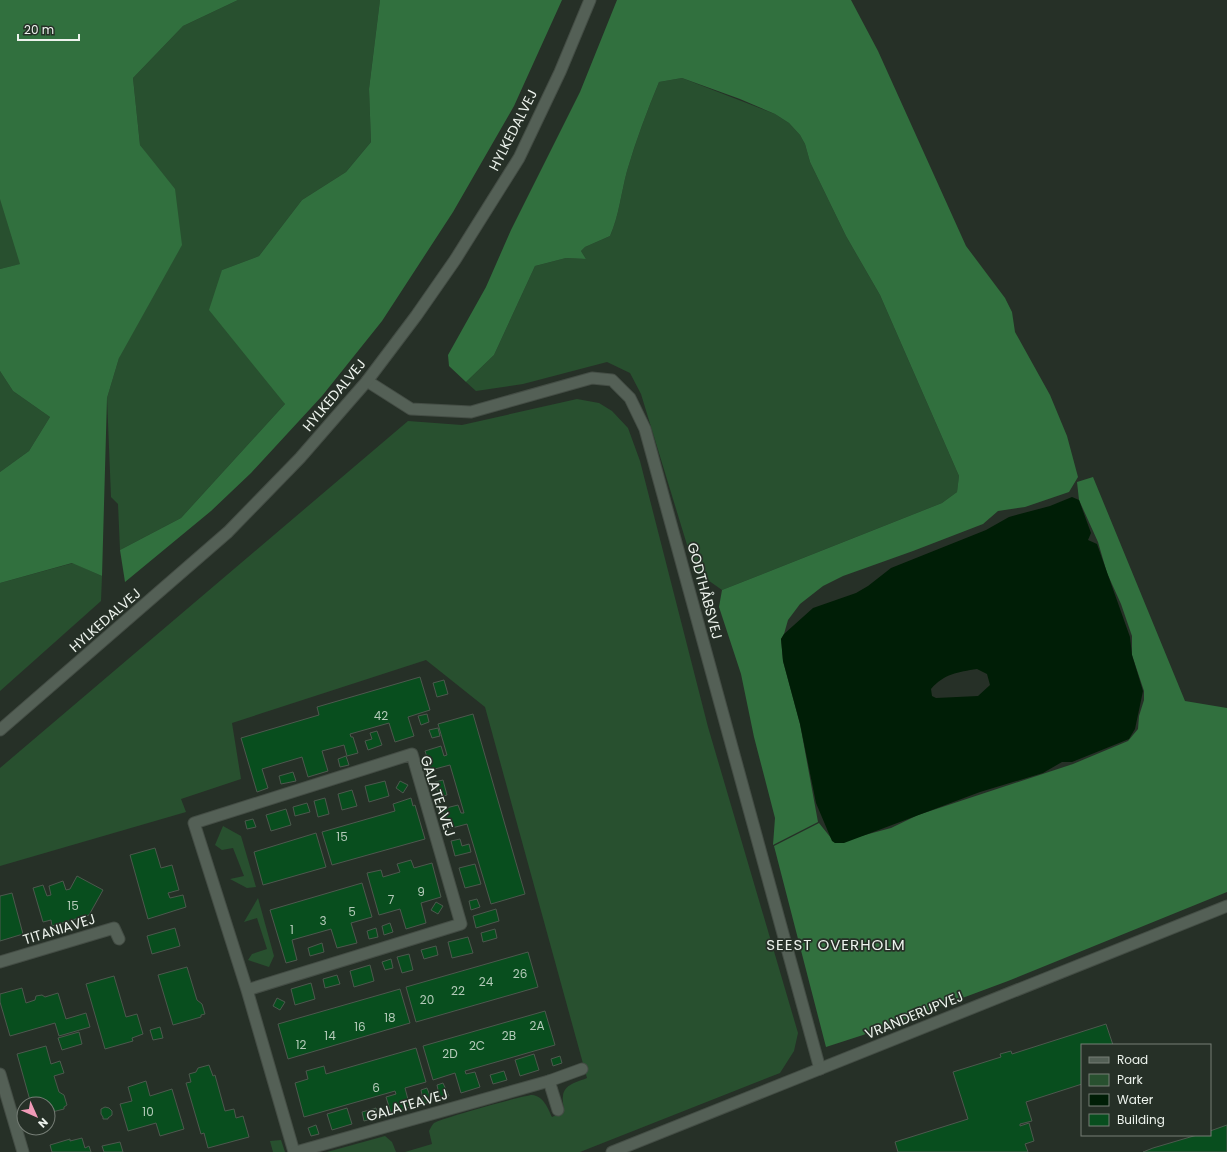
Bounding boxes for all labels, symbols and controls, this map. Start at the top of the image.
scale bar [18,16,79,42]
text: 20 m [24,21,54,38]
street label: HYLKEDALVEJ [484,86,542,174]
street label: HYLKEDALVEJ [298,355,370,435]
street label: GODTHÅBSVEJ [682,540,728,642]
street label: HYLKEDALVEJ [65,583,145,657]
house number: 42 [374,707,388,724]
street label: GALATEAVEJ [415,753,461,839]
house number: 15 [336,828,348,845]
house number: 9 [417,883,425,900]
house number: 7 [388,891,395,908]
house number: 15 [67,897,79,914]
house number: 5 [348,903,356,920]
street label: TITANIAVEJ [20,908,98,950]
house number: 3 [319,912,327,929]
house number: 1 [290,921,294,938]
district label: SEEST OVERHOLM [766,934,906,955]
house number: 26 [513,965,527,982]
house number: 24 [479,973,494,990]
house number: 22 [451,982,465,999]
street label: VRANDERUPVEJ [862,986,966,1044]
house number: 20 [420,991,434,1008]
house number: 18 [384,1009,396,1026]
house number: 2A [530,1017,545,1034]
house number: 16 [354,1018,366,1035]
house number: 14 [324,1027,336,1044]
house number: 2B [502,1027,516,1044]
house number: 12 [296,1036,306,1053]
house number: 2C [469,1037,485,1054]
legend [1081,1044,1211,1136]
house number: 2D [442,1045,458,1062]
text: Road [1117,1051,1148,1068]
text: Park [1117,1071,1144,1088]
house number: 6 [372,1079,380,1096]
street label: GALATEAVEJ [364,1084,450,1126]
text: Water [1117,1091,1154,1108]
north arrow [16,1096,56,1136]
house number: 10 [142,1103,154,1120]
text: Building [1117,1111,1165,1128]
text: N [34,1114,52,1132]

